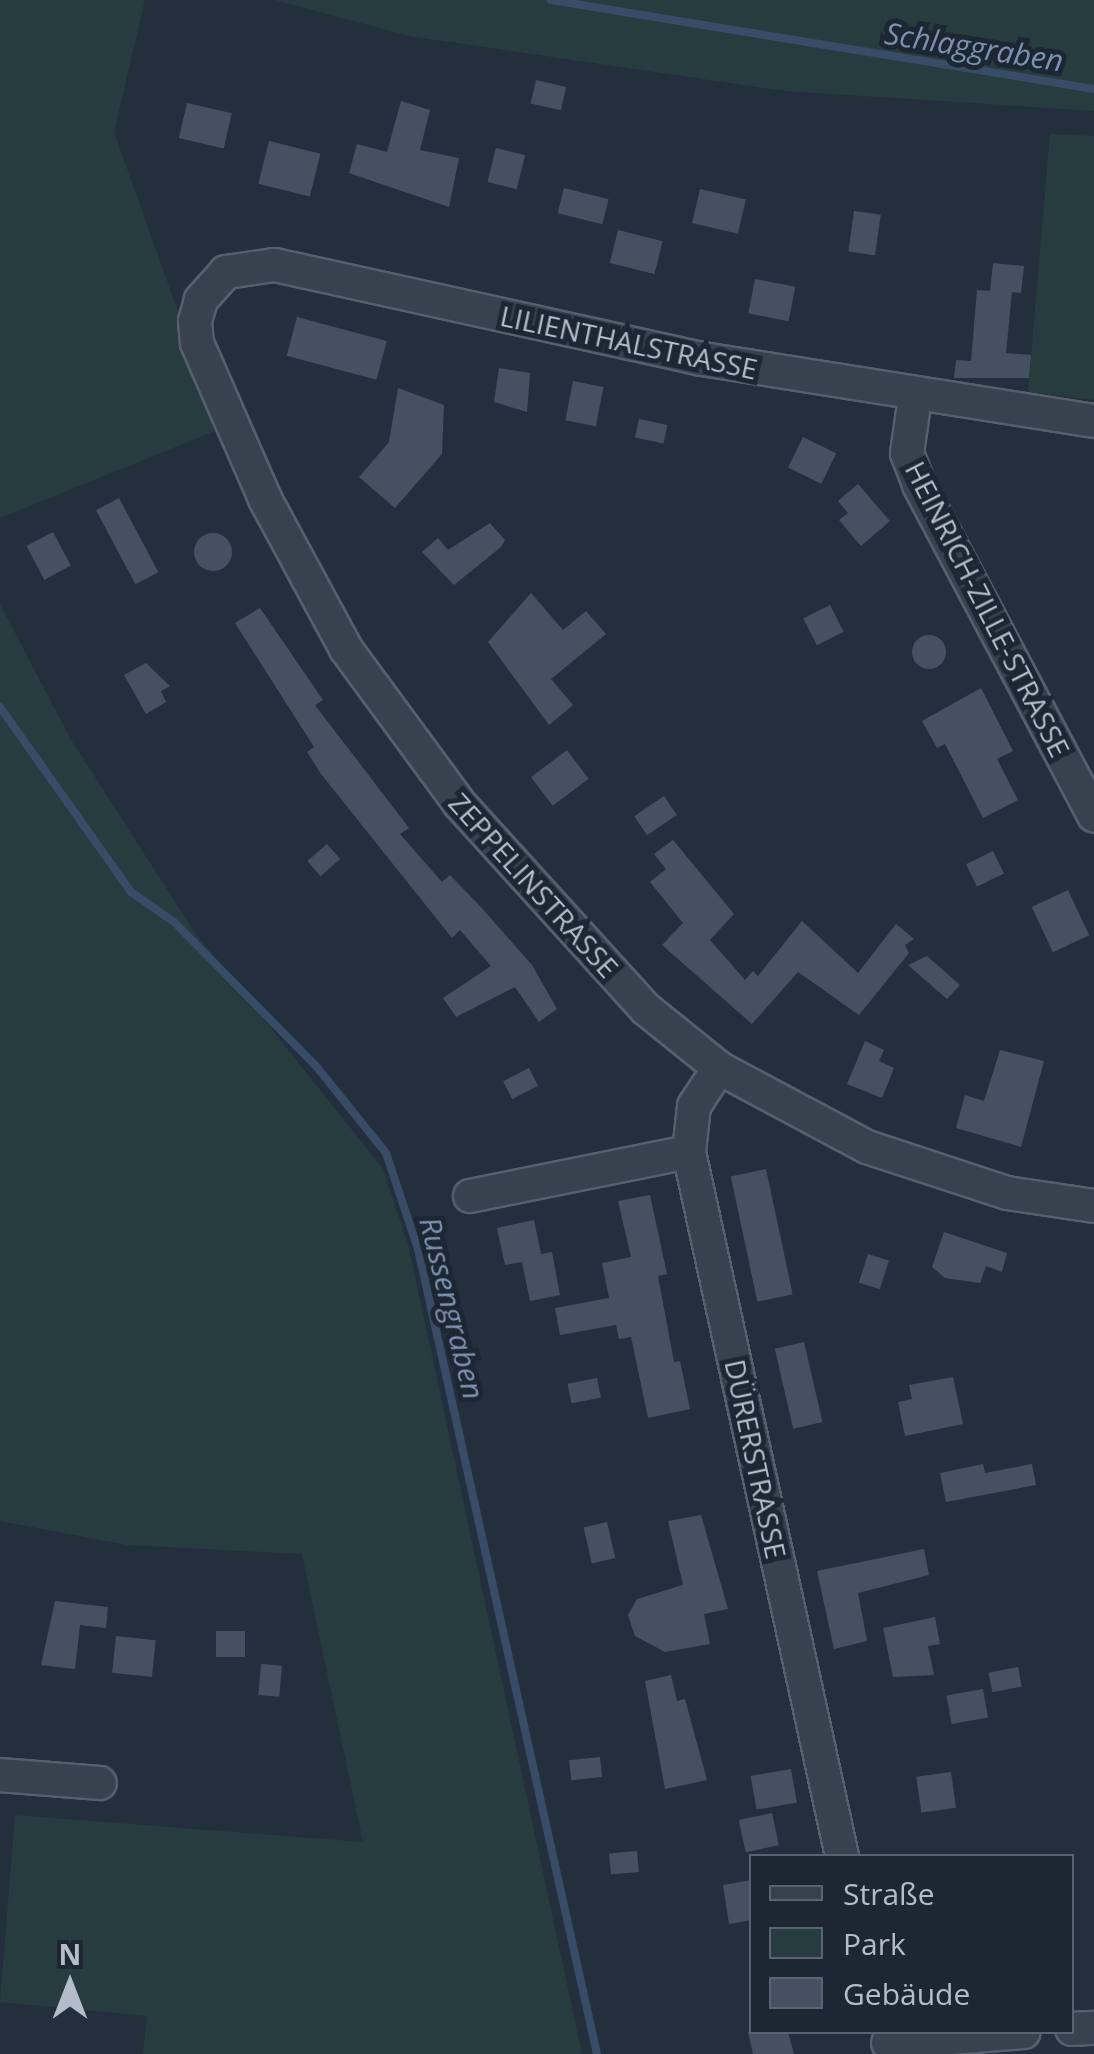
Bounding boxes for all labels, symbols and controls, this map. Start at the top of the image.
water label: Schlaggraben [882,15,1066,79]
street label: LILIENTHALSTRASSE [497,298,761,386]
street label: HEINRICH-ZILLE-STRASSE [899,456,1077,762]
street label: ZEPPELINSTRASSE [442,786,626,984]
water label: Russengraben [412,1213,492,1403]
street label: DÜRERSTRASSE [718,1356,794,1562]
legend [749,1854,1074,2034]
text: Straße [843,1873,935,1914]
text: Park [843,1923,906,1964]
north arrow [20,1934,120,2034]
text: N [59,1935,81,1973]
text: Gebäude [843,1973,970,2014]

